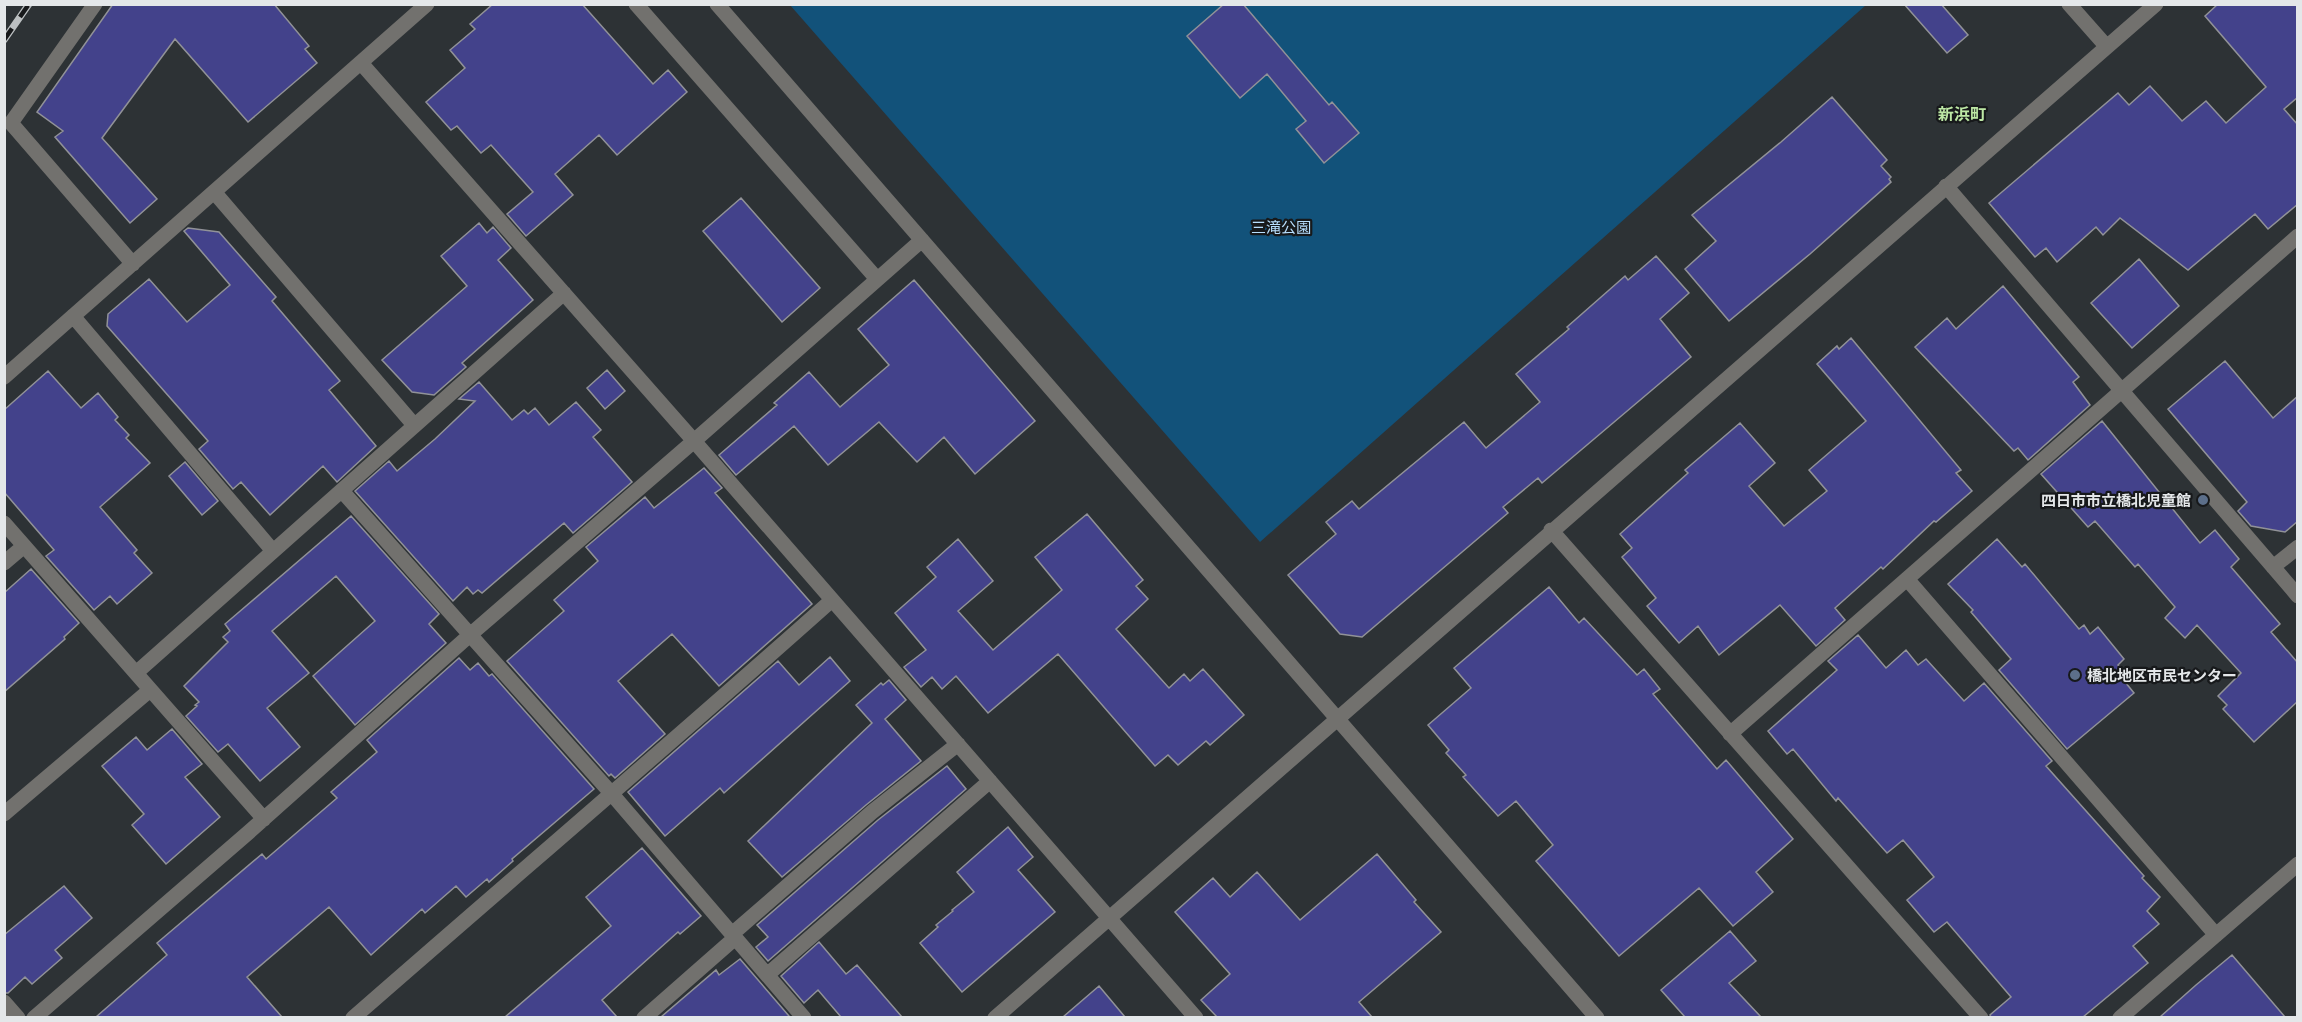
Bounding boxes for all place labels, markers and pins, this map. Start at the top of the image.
place label: 四日市市立橋北児童館 [2041,490,2191,510]
marker: 四日市市立橋北児童館 [2196,493,2210,507]
place label: 橋北地区市民センター [2087,665,2237,685]
marker: 橋北地区市民センター [2068,668,2082,682]

